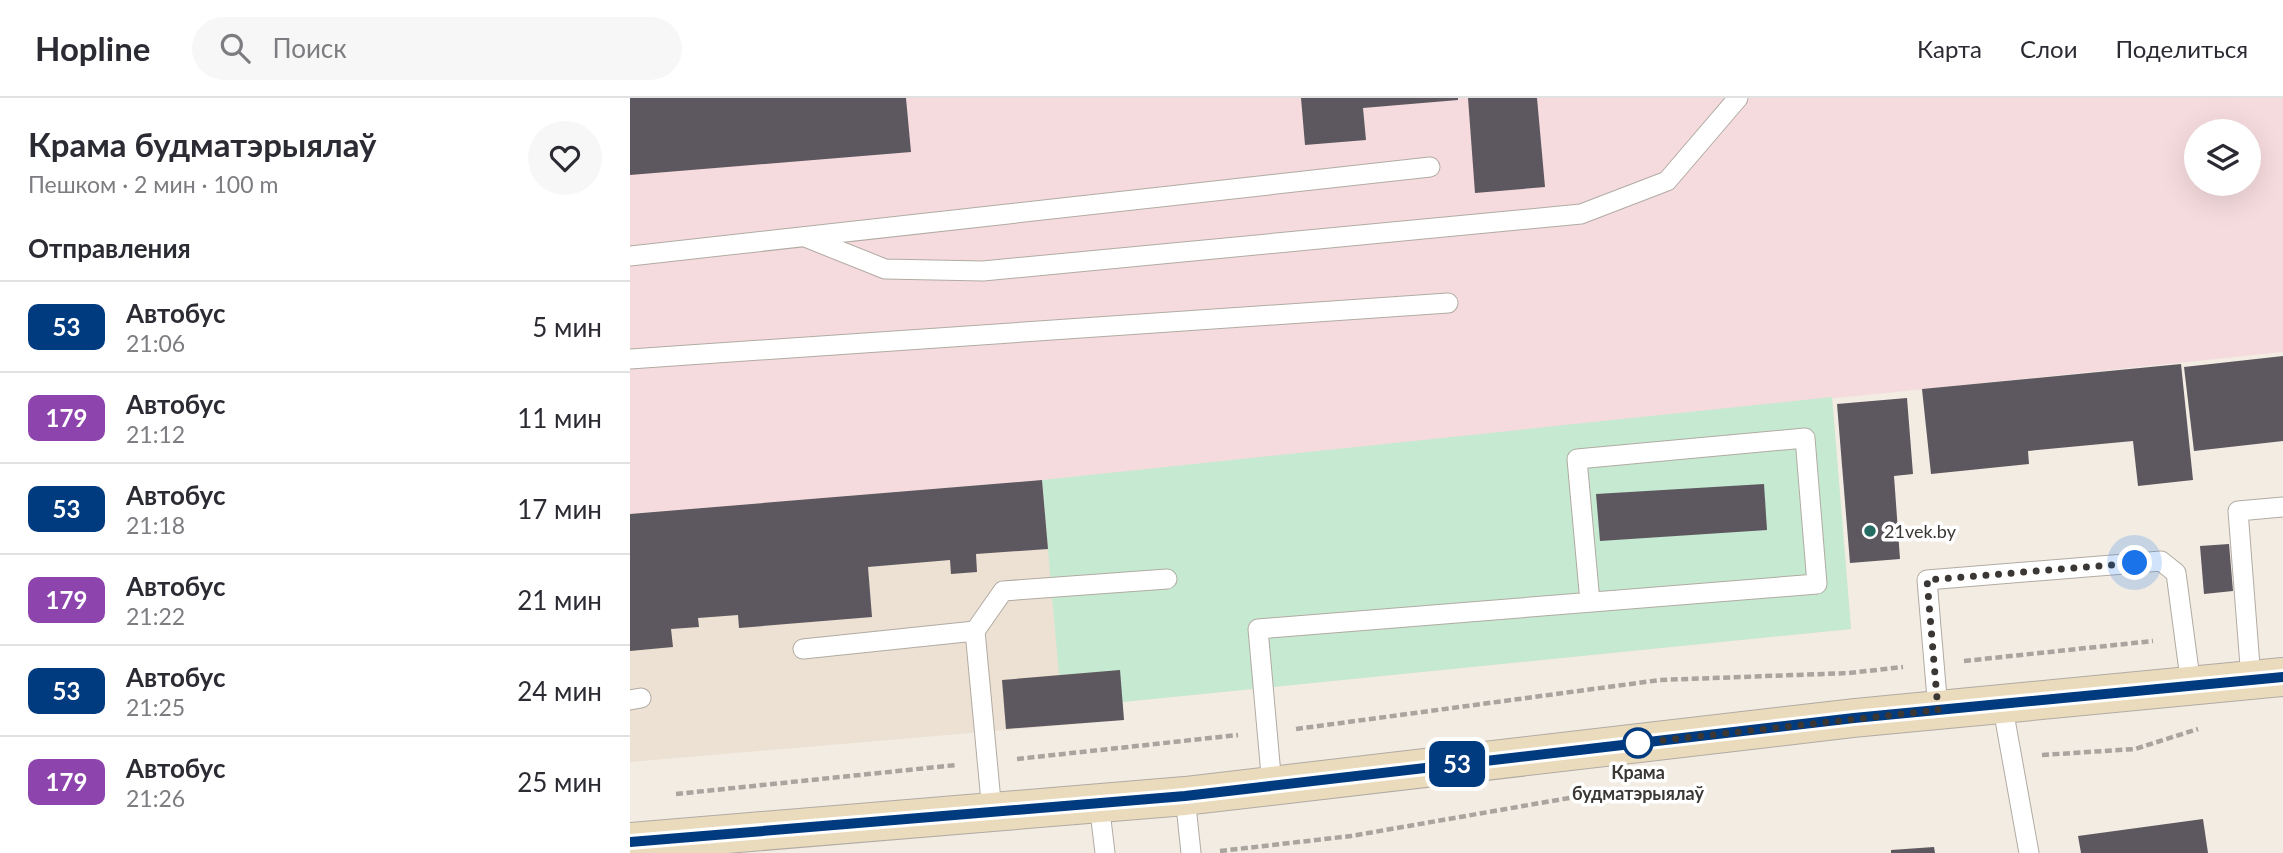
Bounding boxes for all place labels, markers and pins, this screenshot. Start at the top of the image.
place label: 21vek.by [1884,520,1957,542]
marker: 21vek.by [1862,523,1878,539]
marker: Крама будматэрыялаў [1623,728,1653,758]
place label: Крама будматэрыялаў [1572,761,1704,804]

